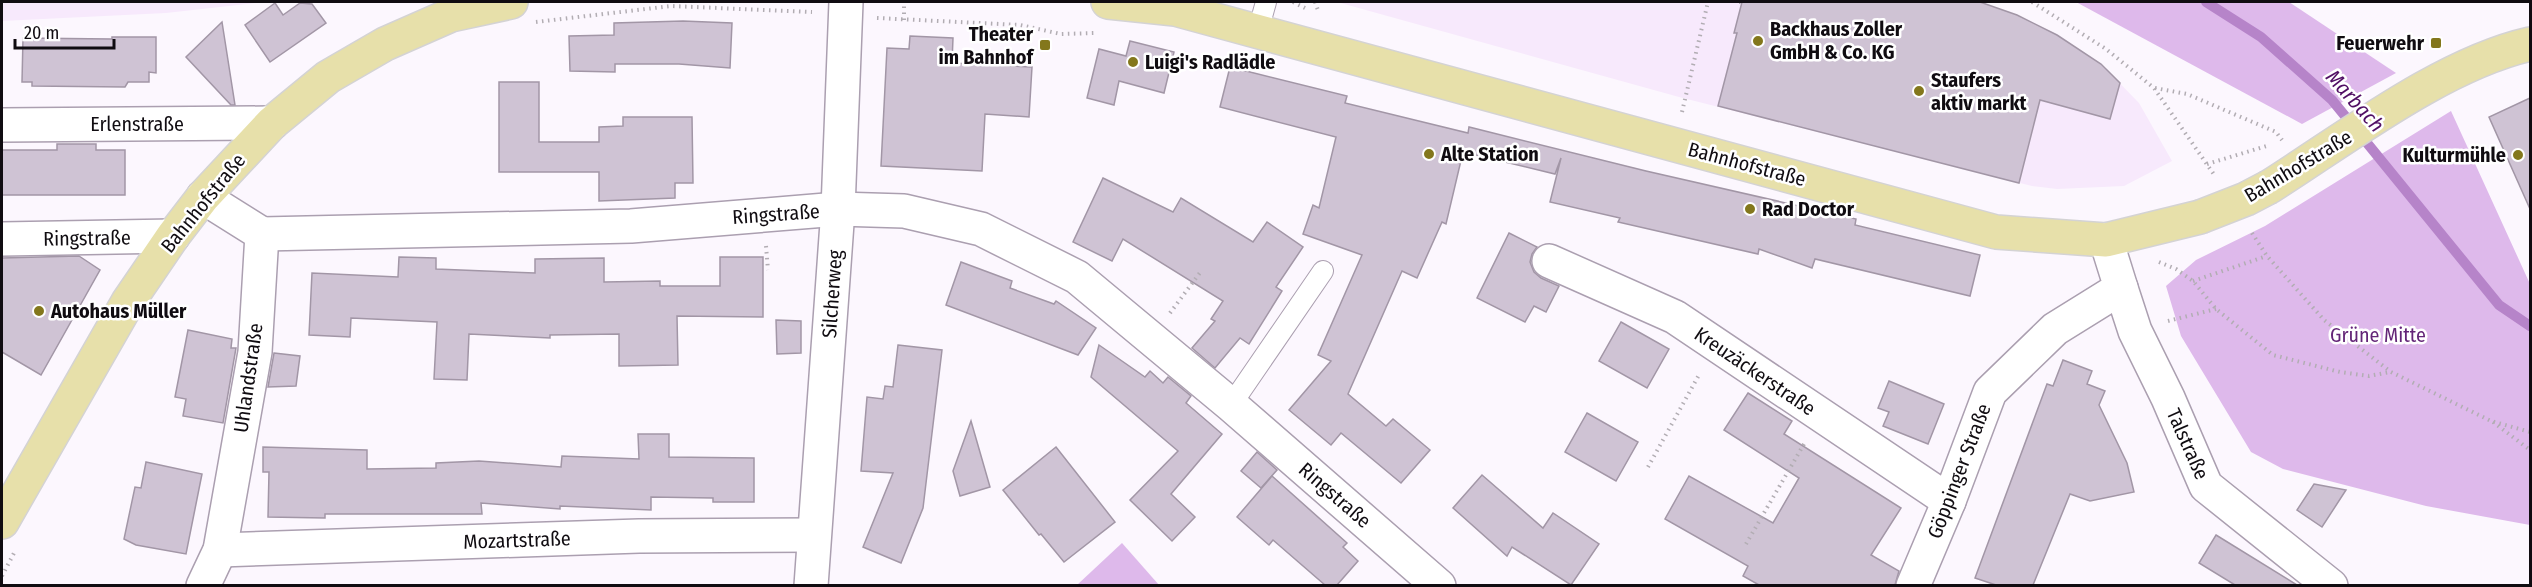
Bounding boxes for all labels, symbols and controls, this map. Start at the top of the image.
scale bar [15,12,114,50]
place label: Backhaus Zoller GmbH & Co. KG [1770,17,1903,64]
text: 20 m [24,22,59,44]
place label: Theater im Bahnhof [939,22,1034,69]
place label: Feuerwehr [2336,31,2425,55]
marker: Backhaus Zoller GmbH & Co. KG [1751,34,1765,48]
marker: Feuerwehr [2429,36,2443,50]
marker: Theater im Bahnhof [1038,38,1052,52]
place label: Luigi's Radlädle [1145,50,1275,74]
marker: Luigi's Radlädle [1126,55,1140,69]
water label: Marbach [2320,64,2390,138]
place label: Staufers aktiv markt [1931,68,2028,115]
marker: Staufers aktiv markt [1912,84,1926,98]
street label: Erlenstraße [90,112,184,136]
street label: Bahnhofstraße [2240,125,2356,207]
street label: Bahnhofstraße [1686,137,1808,191]
place label: Alte Station [1440,142,1539,166]
place label: Kulturmühle [2402,143,2506,167]
marker: Alte Station [1422,147,1436,161]
marker: Kulturmühle [2511,148,2525,162]
street label: Bahnhofstraße [156,149,250,257]
place label: Rad Doctor [1762,197,1855,221]
street label: Ringstraße [731,199,821,229]
marker: Rad Doctor [1743,202,1757,216]
street label: Ringstraße [43,225,131,251]
street label: Silcherweg [817,248,847,339]
place label: Autohaus Müller [50,299,187,323]
marker: Autohaus Müller [32,304,46,318]
street label: Uhlandstraße [228,322,268,434]
street label: Kreuzäckerstraße [1690,322,1820,420]
park label: Grüne Mitte [2330,323,2426,347]
street label: Göppinger Straße [1922,400,1996,542]
street label: Talstraße [2162,405,2214,483]
street label: Ringstraße [1294,457,1376,533]
street label: Mozartstraße [463,526,571,554]

